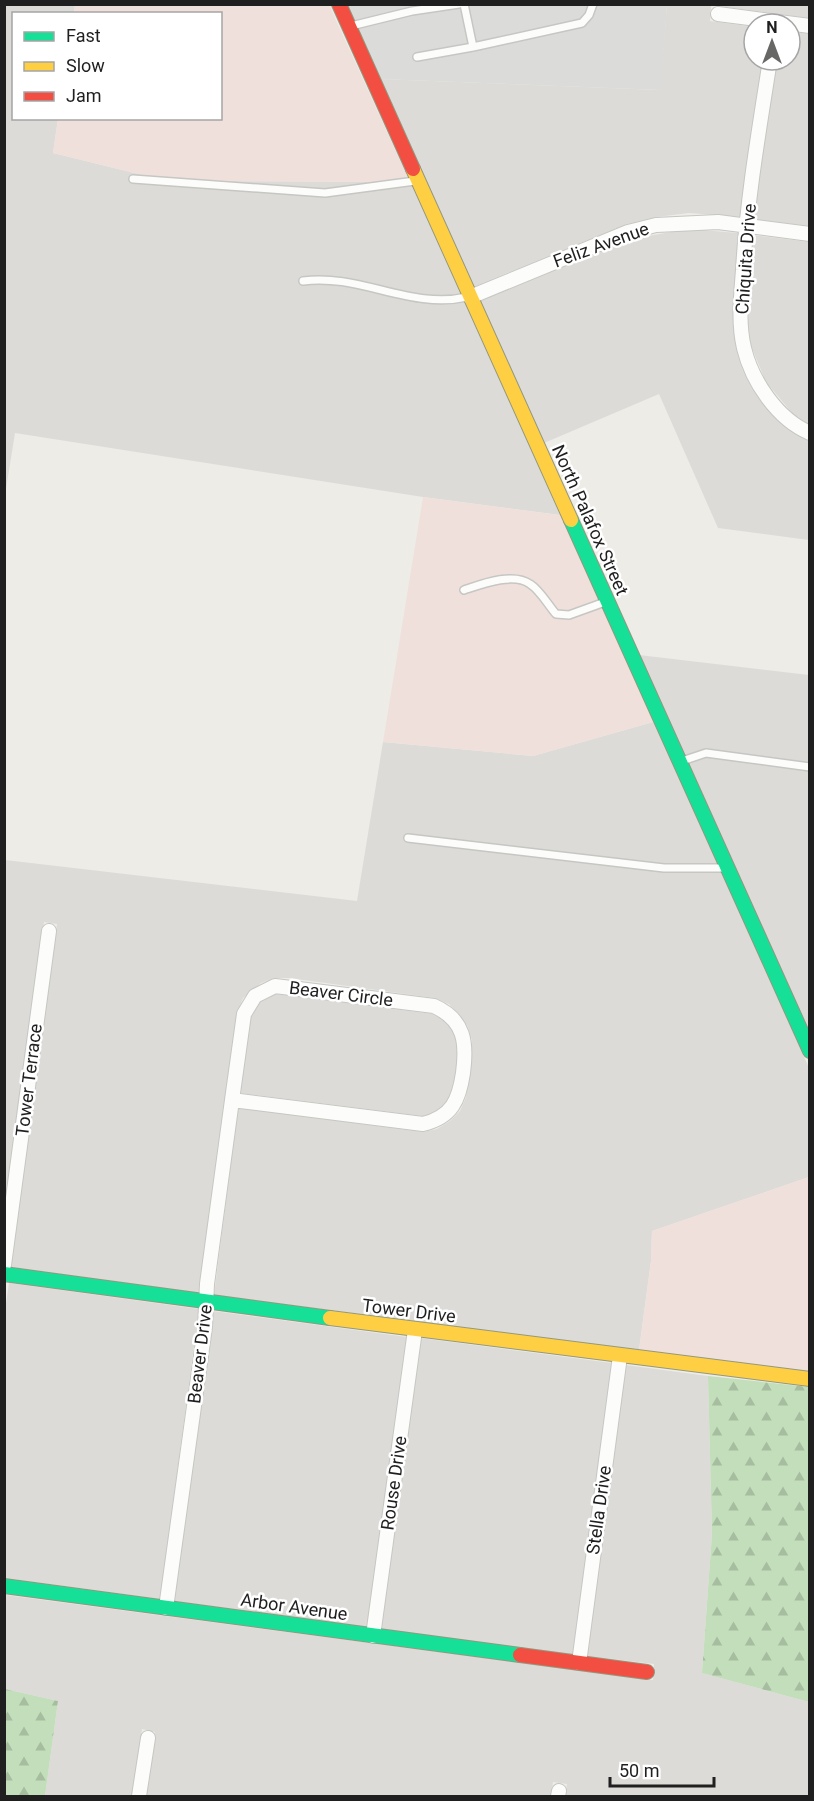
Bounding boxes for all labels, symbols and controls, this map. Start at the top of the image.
legend [12,12,222,120]
north arrow [742,12,802,72]
text: N [766,18,778,37]
text: Fast [66,25,101,46]
text: Slow [66,55,105,76]
text: Jam [66,85,102,106]
street label: Chiquita Drive [731,203,760,315]
street label: Feliz Avenue [550,218,652,272]
street label: North Palafox Street [548,441,633,598]
street label: Beaver Circle [288,977,394,1010]
street label: Tower Terrace [11,1022,46,1138]
street label: Tower Drive [361,1294,457,1327]
street label: Beaver Drive [183,1303,216,1405]
street label: Rouse Drive [376,1434,411,1531]
street label: Stella Drive [582,1464,615,1556]
street label: Arbor Avenue [239,1589,349,1624]
scale bar [610,1750,714,1788]
text: 50 m [619,1760,659,1781]

